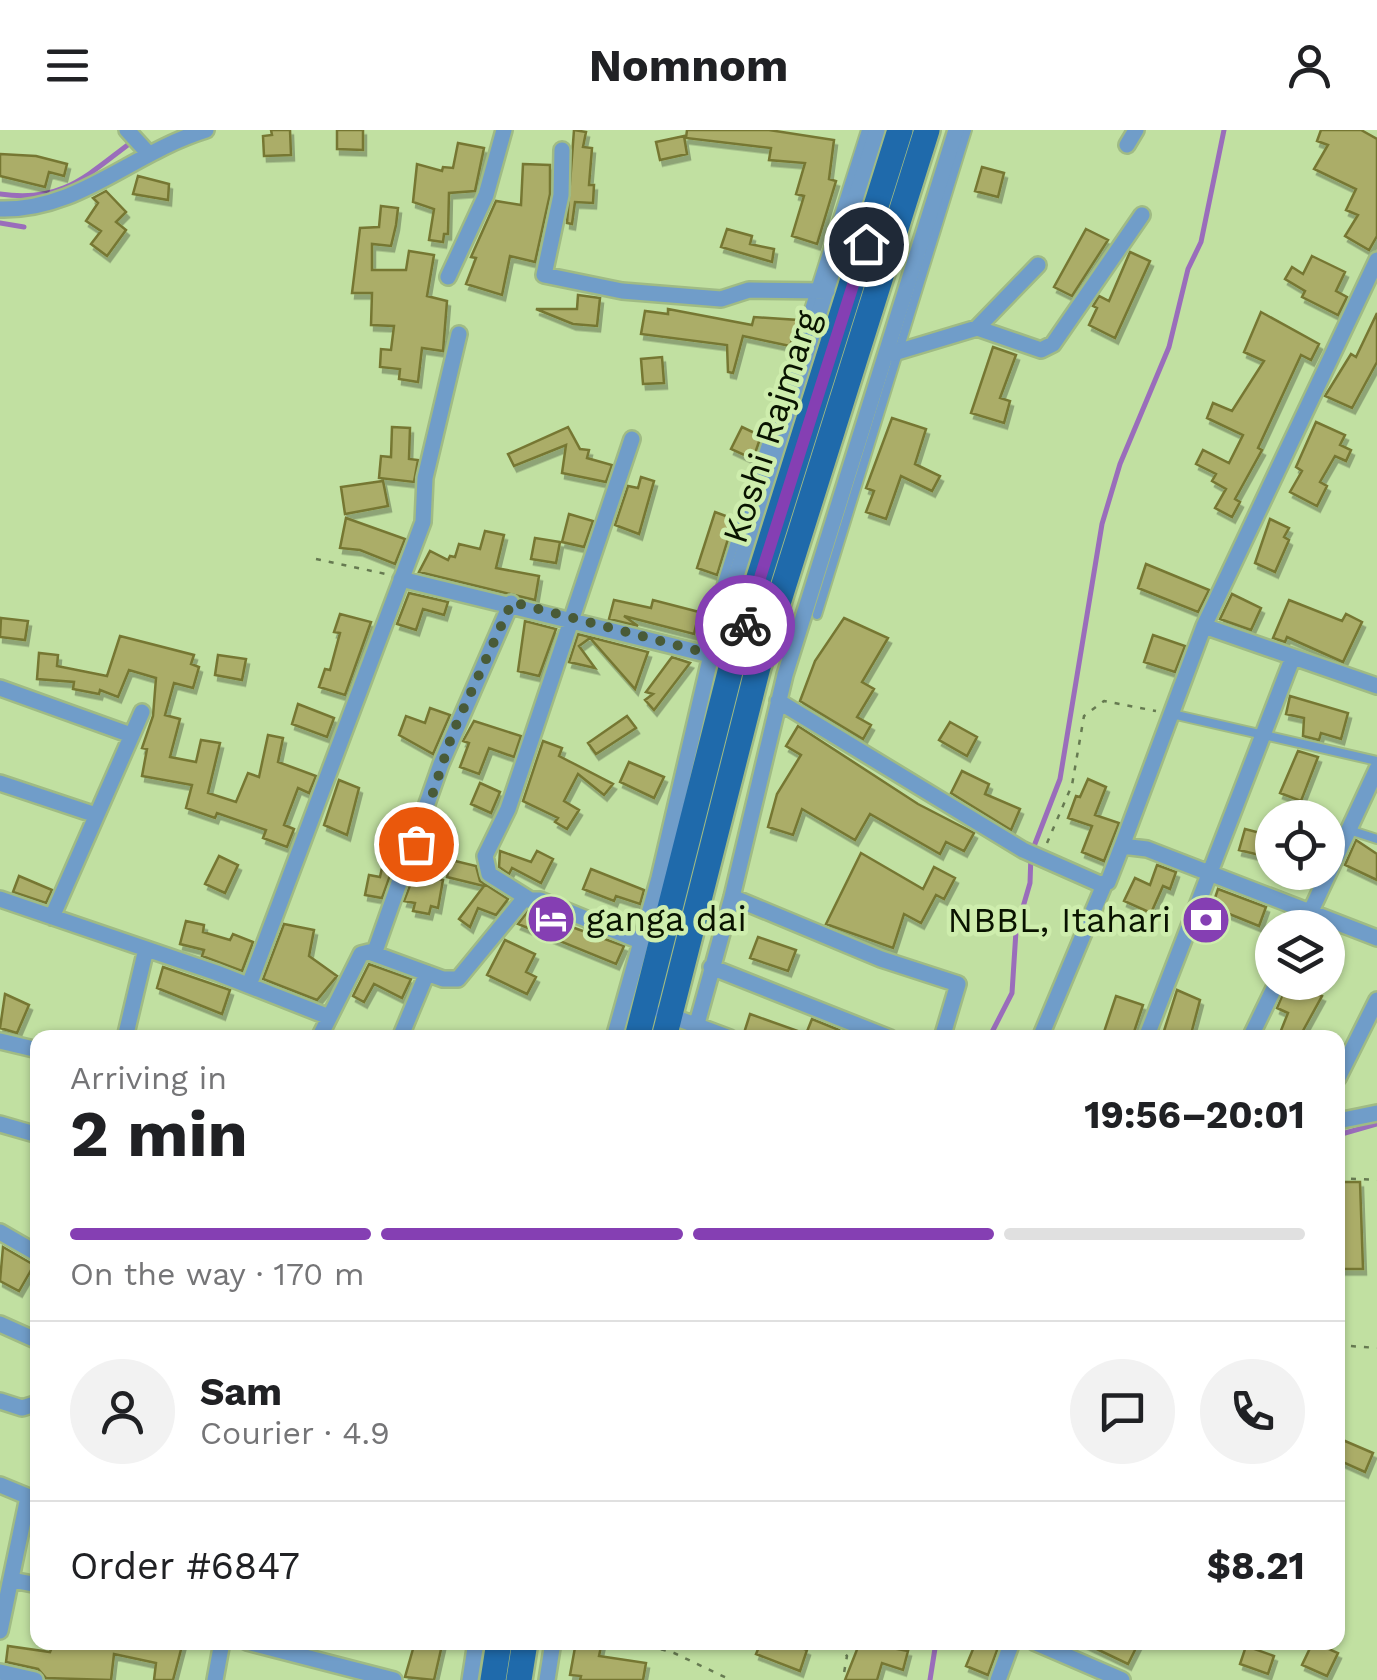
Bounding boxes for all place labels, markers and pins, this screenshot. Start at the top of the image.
pin [824,202,909,287]
pin [374,802,459,887]
hotel icon: ganga dai [525,893,577,945]
bank icon: NBBL, Itahari [1180,894,1232,946]
place label: ganga dai [586,898,747,940]
place label: NBBL, Itahari [948,899,1171,941]

